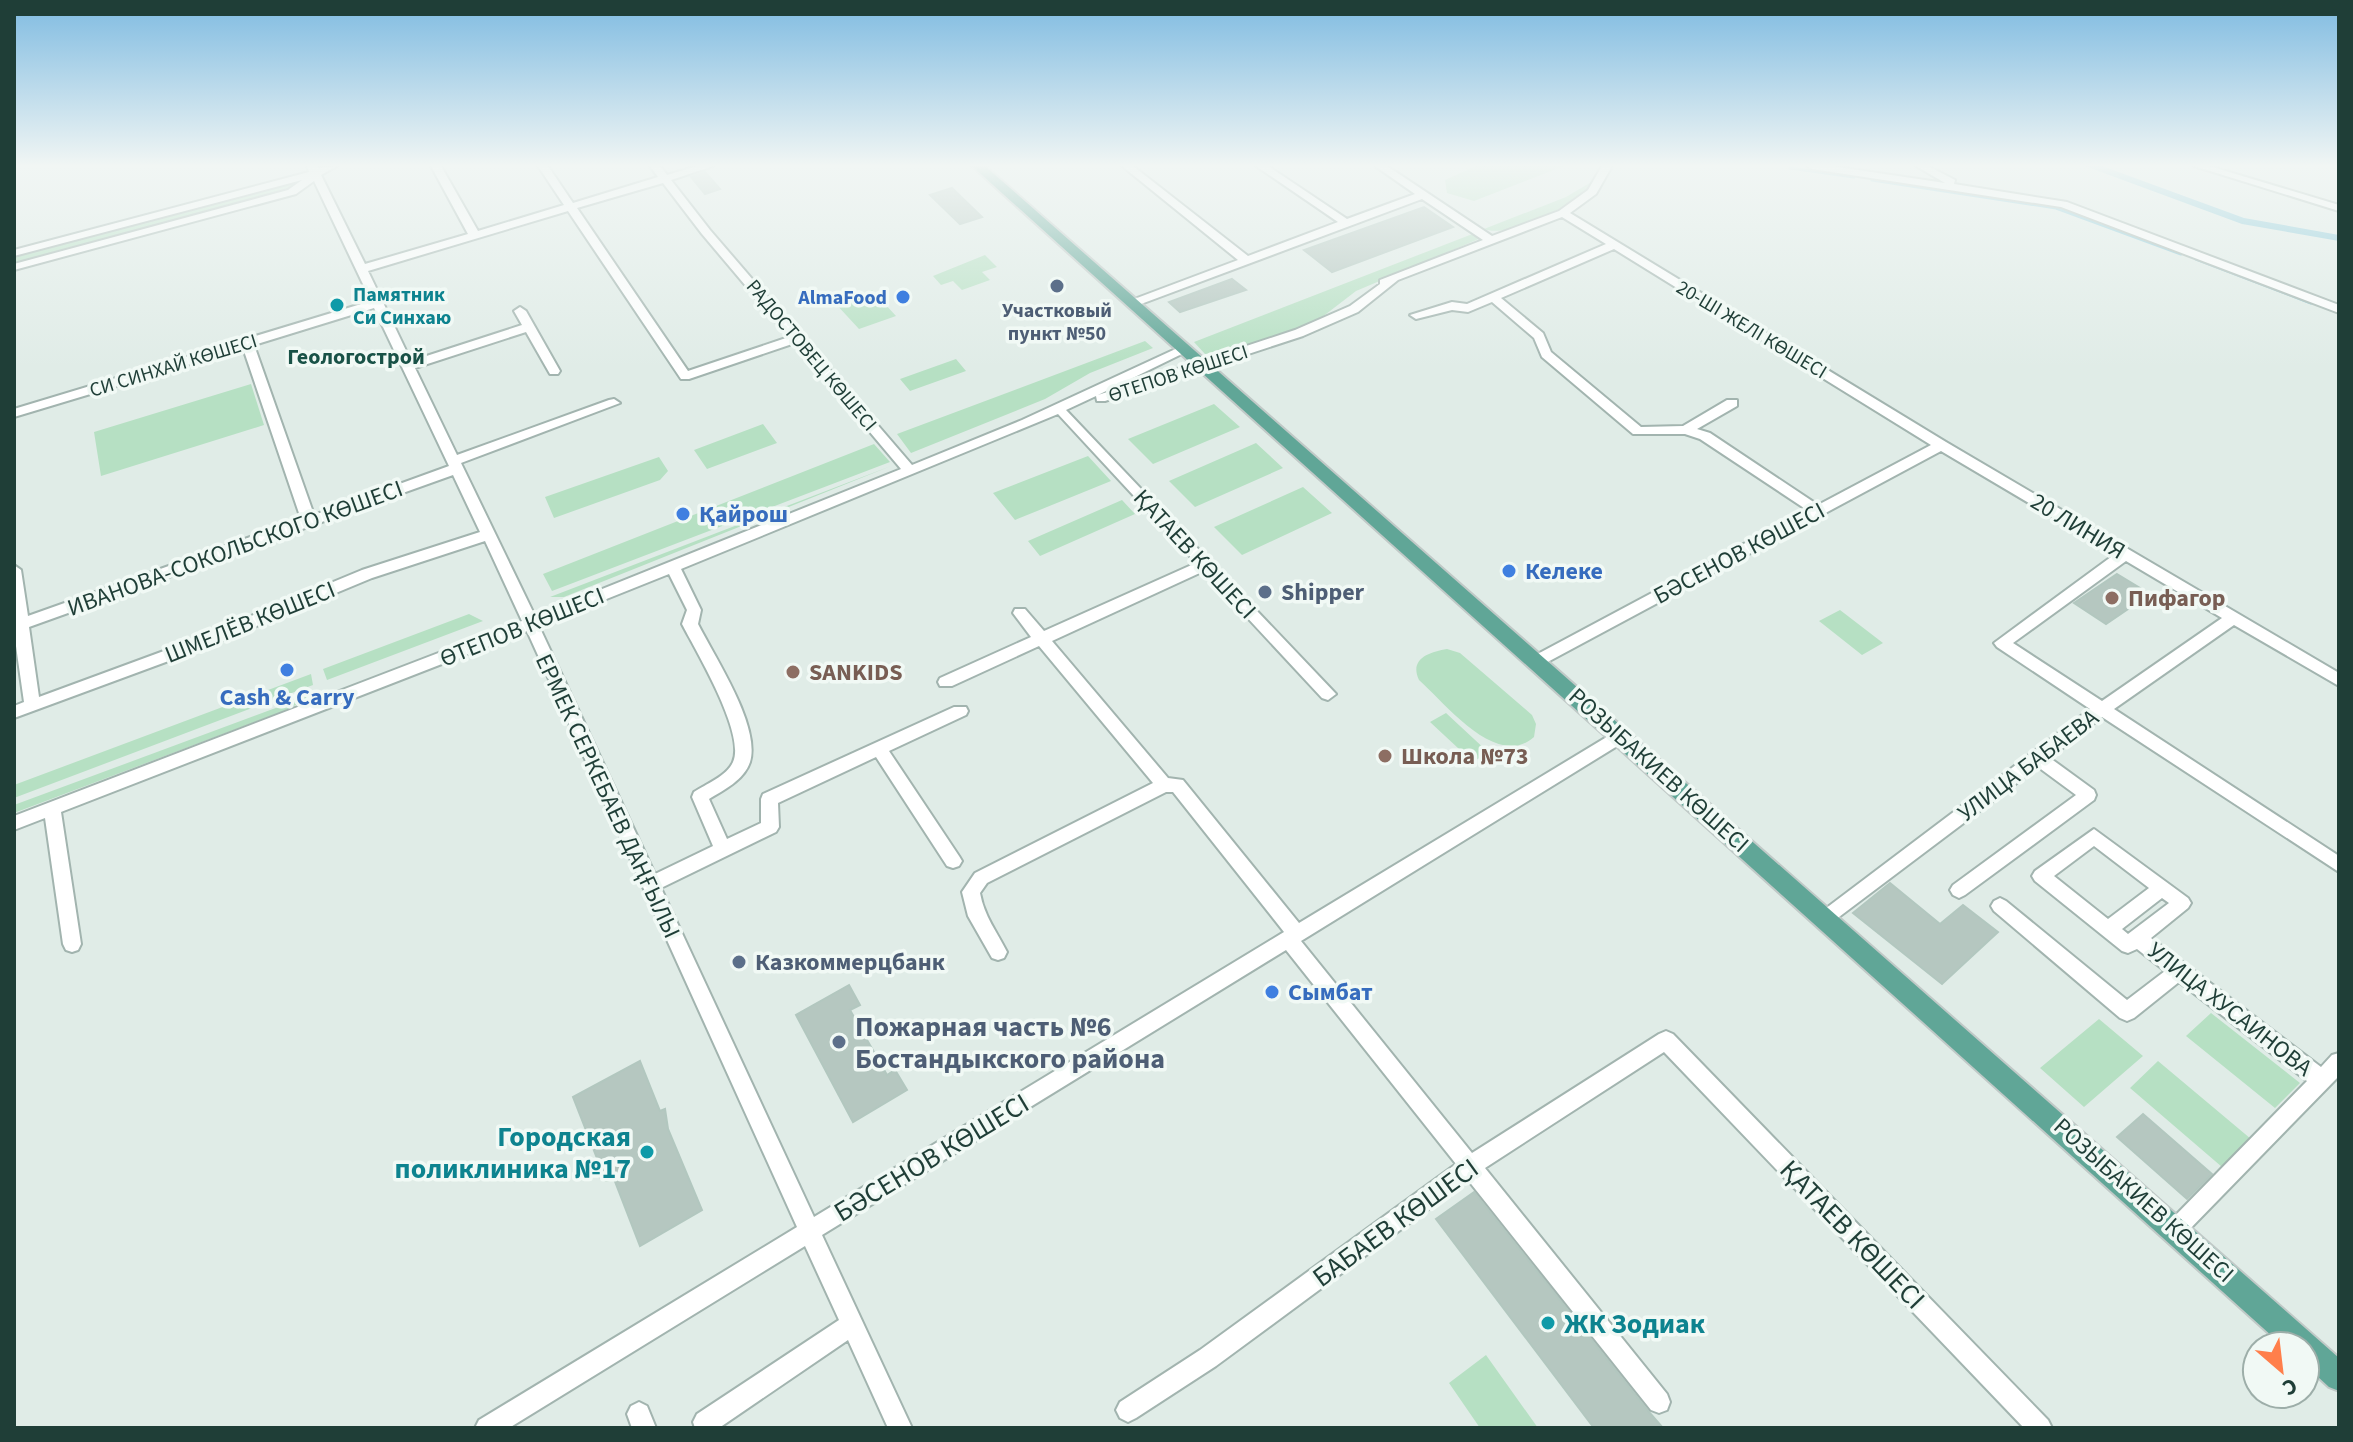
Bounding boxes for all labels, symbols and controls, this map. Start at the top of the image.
street label: РАДОСТОВЕЦ КӨШЕСІ [739,274,883,438]
street label: 20-ШІ ЖЕЛІ КӨШЕСІ [1671,274,1832,386]
marker: Участковый пункт №50 [1048,277,1066,295]
place label: Памятник Си Синхаю [353,281,451,332]
place label: AlmaFood [797,284,887,312]
marker: AlmaFood [894,288,912,306]
marker: Памятник Си Синхаю [328,296,346,314]
place label: Участковый пункт №50 [1002,297,1112,348]
street label: СИ СИНХАЙ КӨШЕСІ [86,327,261,405]
street label: ӨТЕПОВ КӨШЕСІ [1105,338,1252,410]
district label: Геологострой [287,341,425,373]
street label: ИВАНОВА-СОКОЛЬСКОГО КӨШЕСІ [62,471,408,626]
street label: ҚАТАЕВ КӨШЕСІ [1125,481,1264,627]
street label: 20 ЛИНИЯ [2024,484,2132,568]
street label: БӘСЕНОВ КӨШЕСІ [1647,493,1831,613]
place label: Қайрош [699,497,788,532]
marker: Қайрош [674,505,692,523]
place label: Келеке [1525,554,1603,589]
marker: Келеке [1500,562,1518,580]
street label: ШМЕЛЁВ КӨШЕСІ [160,572,341,673]
place label: Shipper [1281,575,1365,610]
street label: ӨТЕПОВ КӨШЕСІ [435,579,610,676]
place label: Пифагор [2128,581,2226,616]
marker: Shipper [1256,583,1274,601]
marker: Пифагор [2103,589,2121,607]
street label: ЕРМЕК СЕРКЕБАЕВ ДАҢҒЫЛЫ [526,648,689,944]
place label: SANKIDS [809,655,903,690]
marker: Cash & Carry [278,661,296,679]
marker: SANKIDS [784,663,802,681]
place label: Cash & Carry [220,680,355,715]
street label: РОЗЫБАКИЕВ КӨШЕСІ [1561,680,1757,861]
street label: УЛИЦА БАБАЕВА [1950,701,2106,830]
place label: Школа №73 [1401,739,1529,774]
marker: Школа №73 [1376,747,1394,765]
street label: УЛИЦА ХУСАИНОВА [2140,934,2320,1085]
place label: Казкоммерцбанк [755,945,946,980]
marker: Казкоммерцбанк [730,953,748,971]
place label: Сымбат [1288,975,1373,1010]
marker: Сымбат [1263,983,1281,1001]
place label: Пожарная часть №6 Бостандыкского района [855,1007,1165,1079]
marker: Пожарная часть №6 Бостандыкского района [830,1033,848,1051]
street label: БӘСЕНОВ КӨШЕСІ [826,1084,1037,1232]
street label: РОЗЫБАКИЕВ КӨШЕСІ [2046,1110,2242,1291]
place label: Городская поликлиника №17 [395,1117,631,1189]
marker: Городская поликлиника №17 [638,1143,656,1161]
street label: БАБАЕВ КӨШЕСІ [1304,1149,1487,1297]
street label: ҚАТАЕВ КӨШЕСІ [1770,1151,1934,1319]
place label: ЖК Зодиак [1564,1304,1706,1344]
marker: ЖК Зодиак [1539,1314,1557,1332]
north arrow [2241,1330,2321,1410]
text: С [2277,1370,2303,1404]

